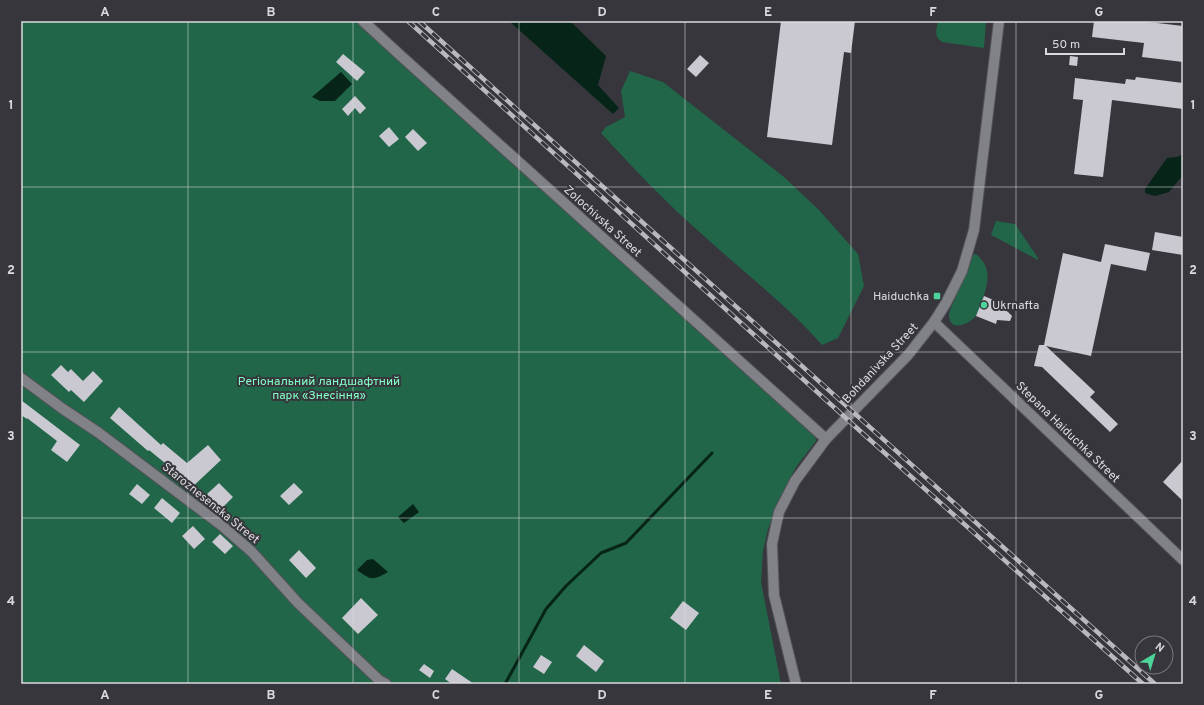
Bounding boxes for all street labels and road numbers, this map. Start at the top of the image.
street label: Zolochivska Street [560,182,645,261]
street label: Bohdanivska Street [839,320,922,407]
street label: Stepana Haiduchka Street [1012,379,1123,487]
street label: Staroznesenska Street [158,460,262,548]

